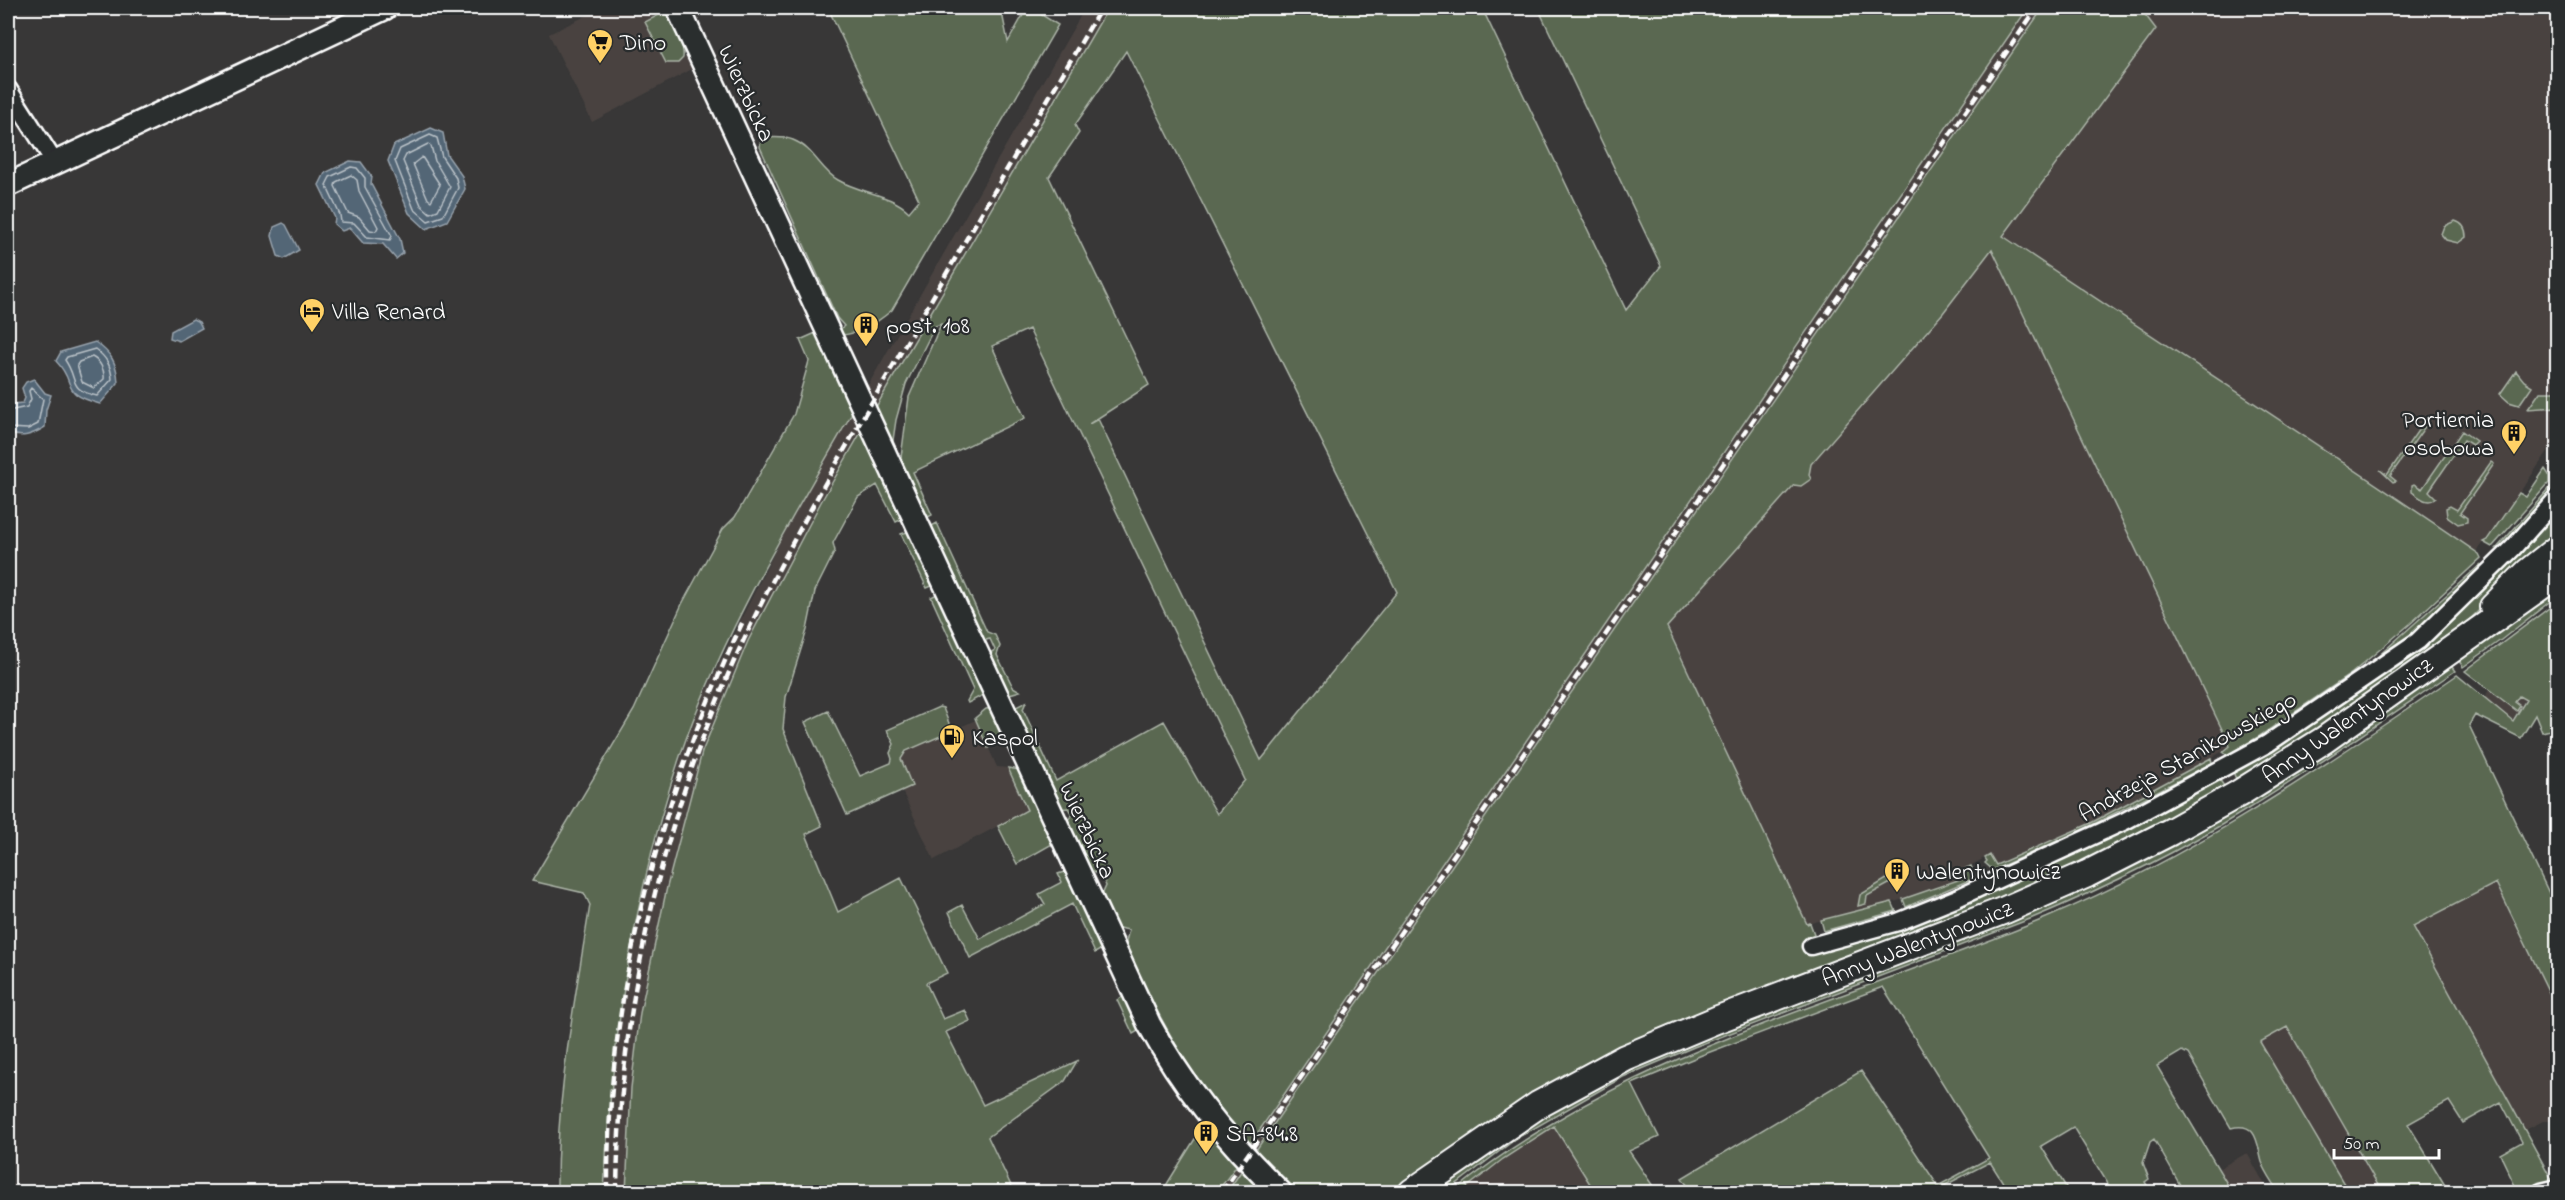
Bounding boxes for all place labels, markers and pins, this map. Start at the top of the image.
supermarket icon: Dino [585,27,615,65]
place label: Dino [619,27,666,62]
hotel icon: Villa Renard [297,296,327,334]
place label: Villa Renard [331,296,446,331]
building icon: post. 108 [851,310,881,348]
place label: post. 108 [886,310,970,345]
place label: Portiernia osobowa [2402,404,2494,467]
building icon: Portiernia osobowa [2499,418,2529,456]
fuel station icon: Kaspol [937,722,967,760]
place label: Kaspol [972,722,1038,757]
building icon: Walentynowicz [1882,856,1912,894]
place label: Walentynowicz [1916,856,2062,892]
building icon: SA-84.8 [1191,1118,1221,1156]
place label: SA-84.8 [1226,1118,1298,1153]

